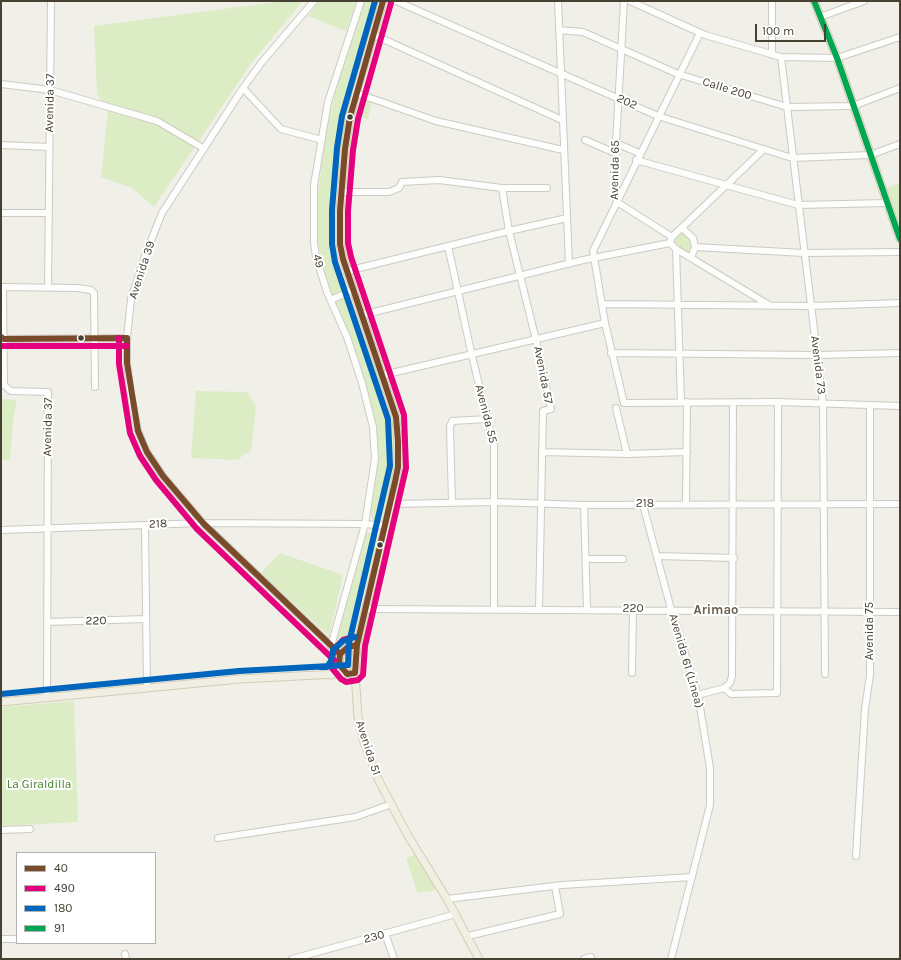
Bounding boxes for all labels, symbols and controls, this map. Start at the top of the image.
scale bar [757,16,828,42]
text: 100 m [762,24,794,38]
street label: Avenida 37 [42,73,58,133]
street label: Calle 200 [701,75,753,103]
street label: 202 [614,91,640,113]
unlabelled marker [345,112,355,122]
street label: Avenida 65 [607,140,623,200]
street label: Avenida 39 [126,239,158,301]
street label: 49 [309,253,327,269]
unlabelled marker [76,333,86,343]
street label: Avenida 73 [807,335,829,395]
street label: Avenida 57 [530,345,556,405]
street label: Avenida 55 [472,383,500,445]
street label: Avenida 37 [40,397,56,457]
street label: 218 [636,497,654,511]
street label: 218 [149,516,167,532]
unlabelled marker [375,540,385,550]
street label: 220 [622,602,644,616]
district label: Arimao [694,602,738,618]
street label: Avenida 75 [863,602,877,660]
street label: Avenida 61 (Línea) [666,612,706,710]
street label: 220 [85,614,107,628]
street label: Avenida 51 [352,719,384,777]
park label: La Giraldilla [7,778,71,792]
legend [16,852,156,944]
text: 40 [54,861,68,875]
text: 490 [54,881,75,895]
text: 180 [54,901,72,915]
text: 91 [54,921,65,935]
street label: 230 [362,927,386,947]

